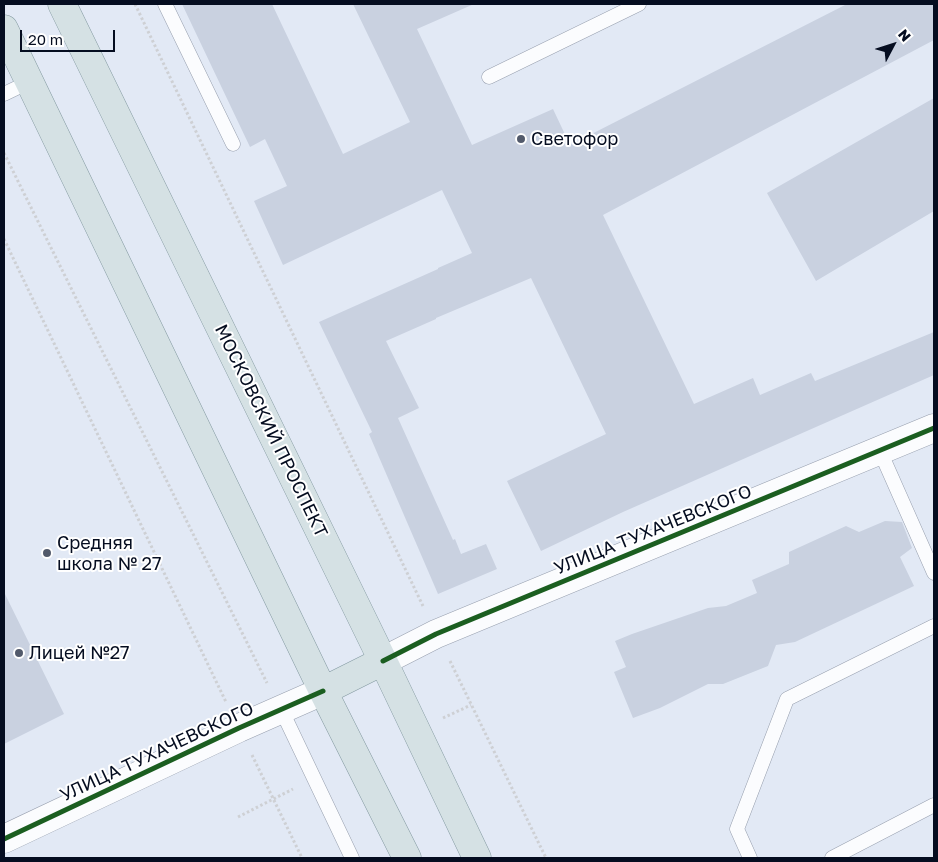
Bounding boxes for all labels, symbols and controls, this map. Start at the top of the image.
scale bar [22,20,118,52]
north arrow [868,20,918,70]
text: N [895,25,915,45]
text: 20 m [28,30,63,48]
place label: Светофор [531,128,618,150]
marker: Светофор [515,133,527,145]
street label: МОСКОВСКИЙ ПРОСПЕКТ [210,321,332,541]
street label: УЛИЦА ТУХАЧЕВСКОГО [551,480,755,580]
place label: Средняя школа № 27 [57,532,162,574]
marker: Средняя школа № 27 [41,547,53,559]
place label: Лицей №27 [29,642,130,664]
marker: Лицей №27 [13,647,25,659]
street label: УЛИЦА ТУХАЧЕВСКОГО [57,698,257,806]

